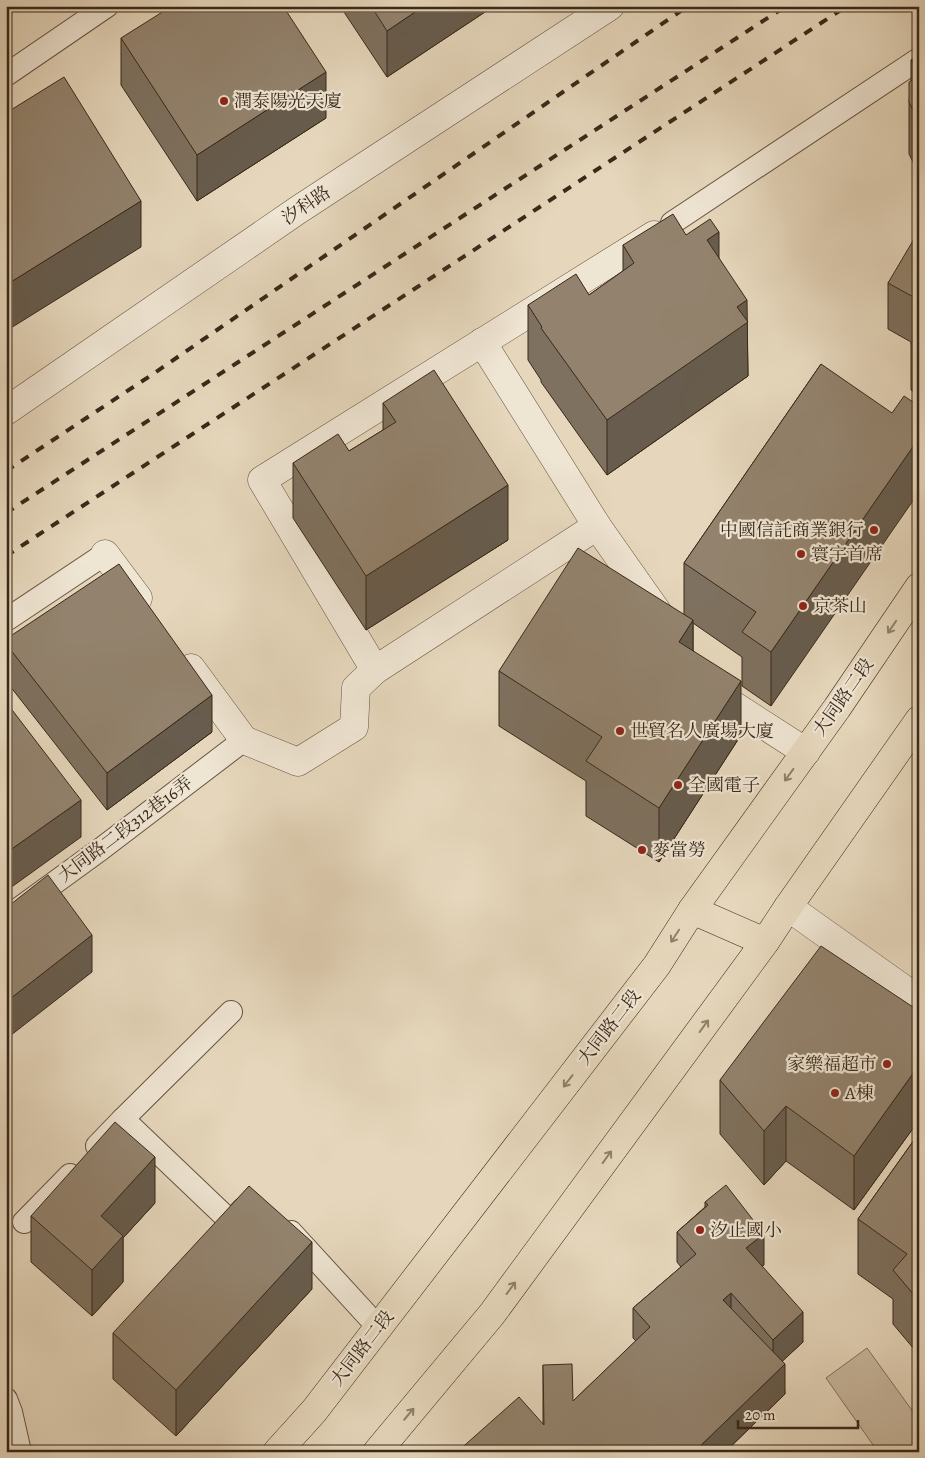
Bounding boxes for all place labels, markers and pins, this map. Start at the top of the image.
place label: 潤泰陽光天廈 [234,89,342,113]
marker: 潤泰陽光天廈 [218,95,230,107]
place label: 中國信託商業銀行 [720,518,864,542]
marker: 中國信託商業銀行 [868,524,880,536]
place label: 寰宇首席 [811,542,883,566]
marker: 寰宇首席 [795,548,807,560]
place label: 京茶山 [813,594,867,618]
marker: 京茶山 [797,600,809,612]
place label: 世貿名人廣場大廈 [630,719,774,743]
marker: 世貿名人廣場大廈 [614,725,626,737]
place label: 全國電子 [688,773,760,797]
marker: 全國電子 [672,779,684,791]
place label: 麥當勞 [652,838,706,862]
marker: 麥當勞 [636,844,648,856]
place label: 家樂福超市 [787,1052,877,1076]
marker: 家樂福超市 [881,1058,893,1070]
place label: A棟 [844,1081,874,1105]
marker: A棟 [829,1087,841,1099]
place label: 汐止國小 [710,1218,782,1242]
marker: 汐止國小 [694,1224,706,1236]

